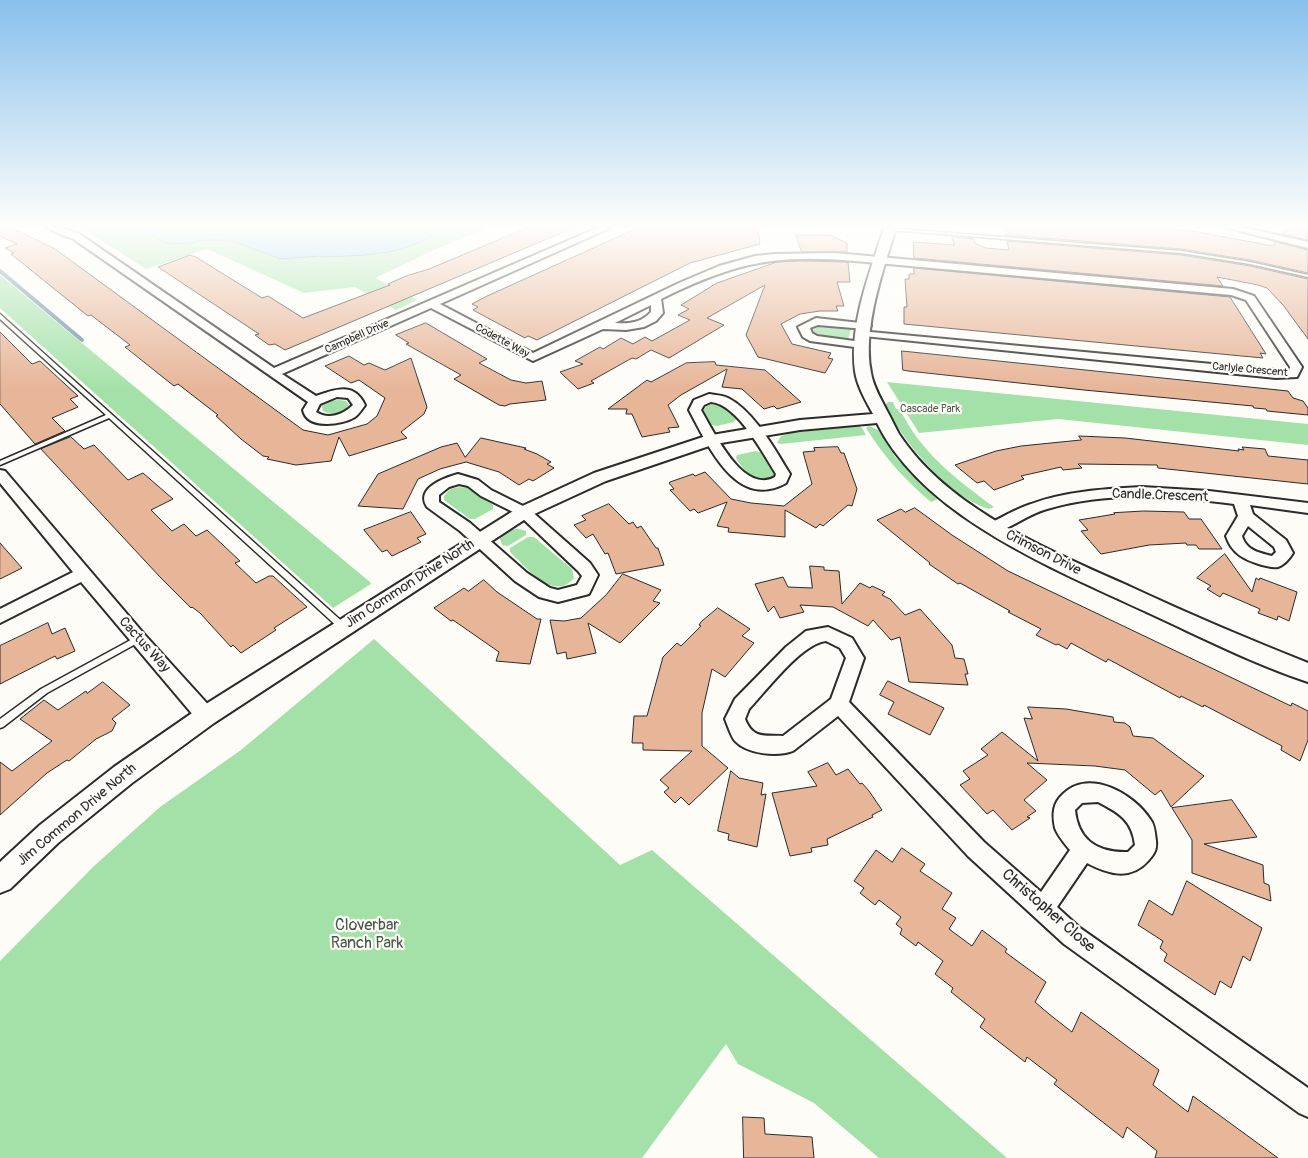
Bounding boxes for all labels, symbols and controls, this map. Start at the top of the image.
street label: Campbell Drive [323,317,391,357]
street label: Codette Way [473,321,531,361]
street label: Carlyle Crescent [1212,360,1288,380]
park label: Cascade Park [900,402,960,416]
street label: Candle Crescent [1112,486,1208,506]
street label: Crimson Drive [1002,527,1084,579]
street label: Jim Common Drive North [342,536,478,632]
street label: Cactus Way [115,614,173,676]
street label: Jim Common Drive North [14,760,140,870]
street label: Christopher Close [997,865,1099,957]
park label: Cloverbar Ranch Park [331,916,403,954]

